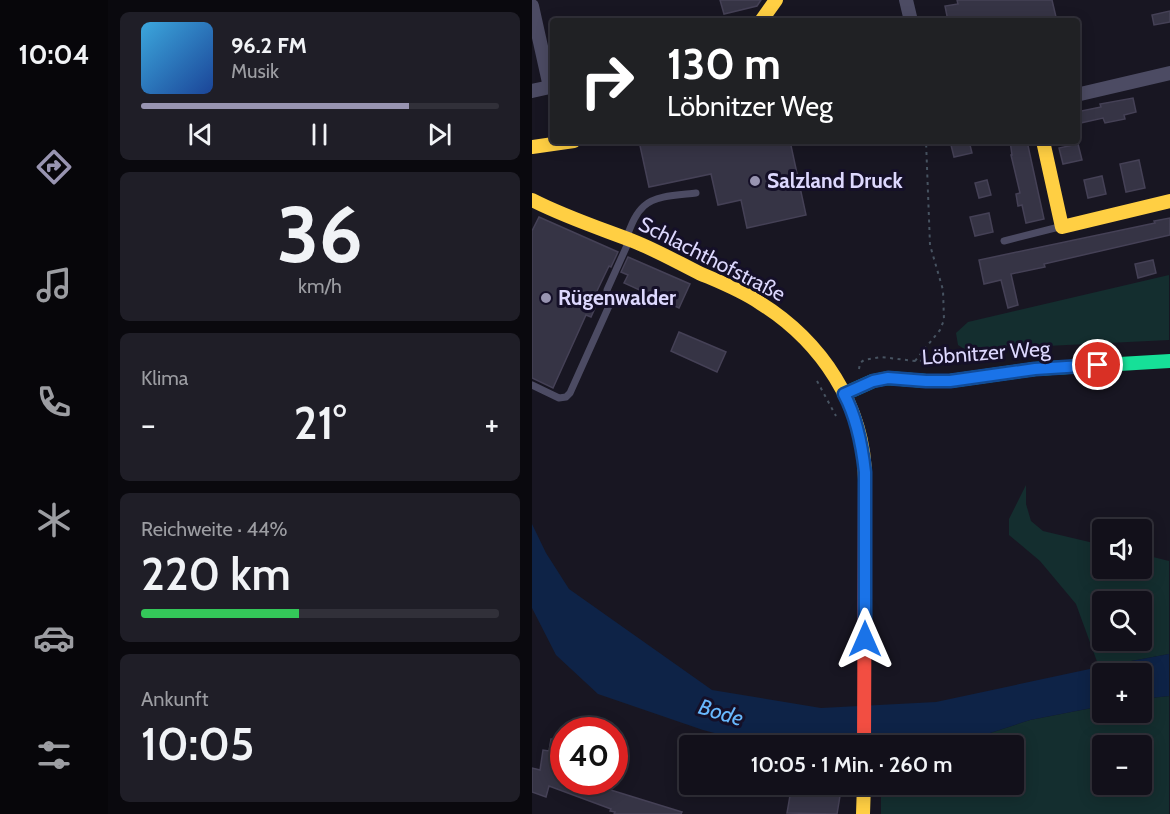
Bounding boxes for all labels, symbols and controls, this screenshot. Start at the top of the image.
text: 96.2 FM [231,32,307,59]
text: 10:04 [19,38,89,71]
text: 130 m [667,38,781,90]
icon: right [568,42,646,120]
text: Musik [231,59,279,83]
text: Löbnitzer Weg [667,90,833,123]
icon: previous [184,118,217,151]
icon: pause [303,118,336,151]
icon: next [423,118,456,151]
icon: directions [33,146,75,188]
place label: Salzland Druck [767,168,903,193]
marker: Salzland Druck [748,174,762,188]
text: 36 [277,187,363,282]
street label: Schlachthofstraße [635,211,790,306]
icon: music [33,264,75,306]
text: km/h [298,274,342,298]
place label: Rügenwalder [558,285,676,310]
marker: Rügenwalder [539,291,553,305]
street label: Löbnitzer Weg [921,336,1052,369]
pin [1072,339,1123,390]
icon: arrive [1081,348,1114,381]
text: Klima [141,366,188,390]
icon: phone [33,381,75,423]
text: 21° [294,396,346,450]
text: − [141,404,156,444]
text: + [484,404,499,444]
icon: climate [33,499,75,541]
text: Reichweite · 44% [141,517,288,541]
map controls [1092,519,1152,795]
button: sound [1092,519,1152,579]
text: 220 km [141,547,291,601]
button: search [1092,591,1152,651]
position arrow [833,607,897,671]
icon: car [33,617,75,659]
button: + [1092,663,1152,723]
text: Ankunft [141,687,208,711]
water label: Bode [695,693,746,732]
text: 10:05 [141,717,254,771]
speed limit sign: 40 [550,717,628,795]
icon: filters [33,734,75,776]
button: − [1092,735,1152,795]
text: 10:05 · 1 Min. · 260 m [751,751,952,778]

